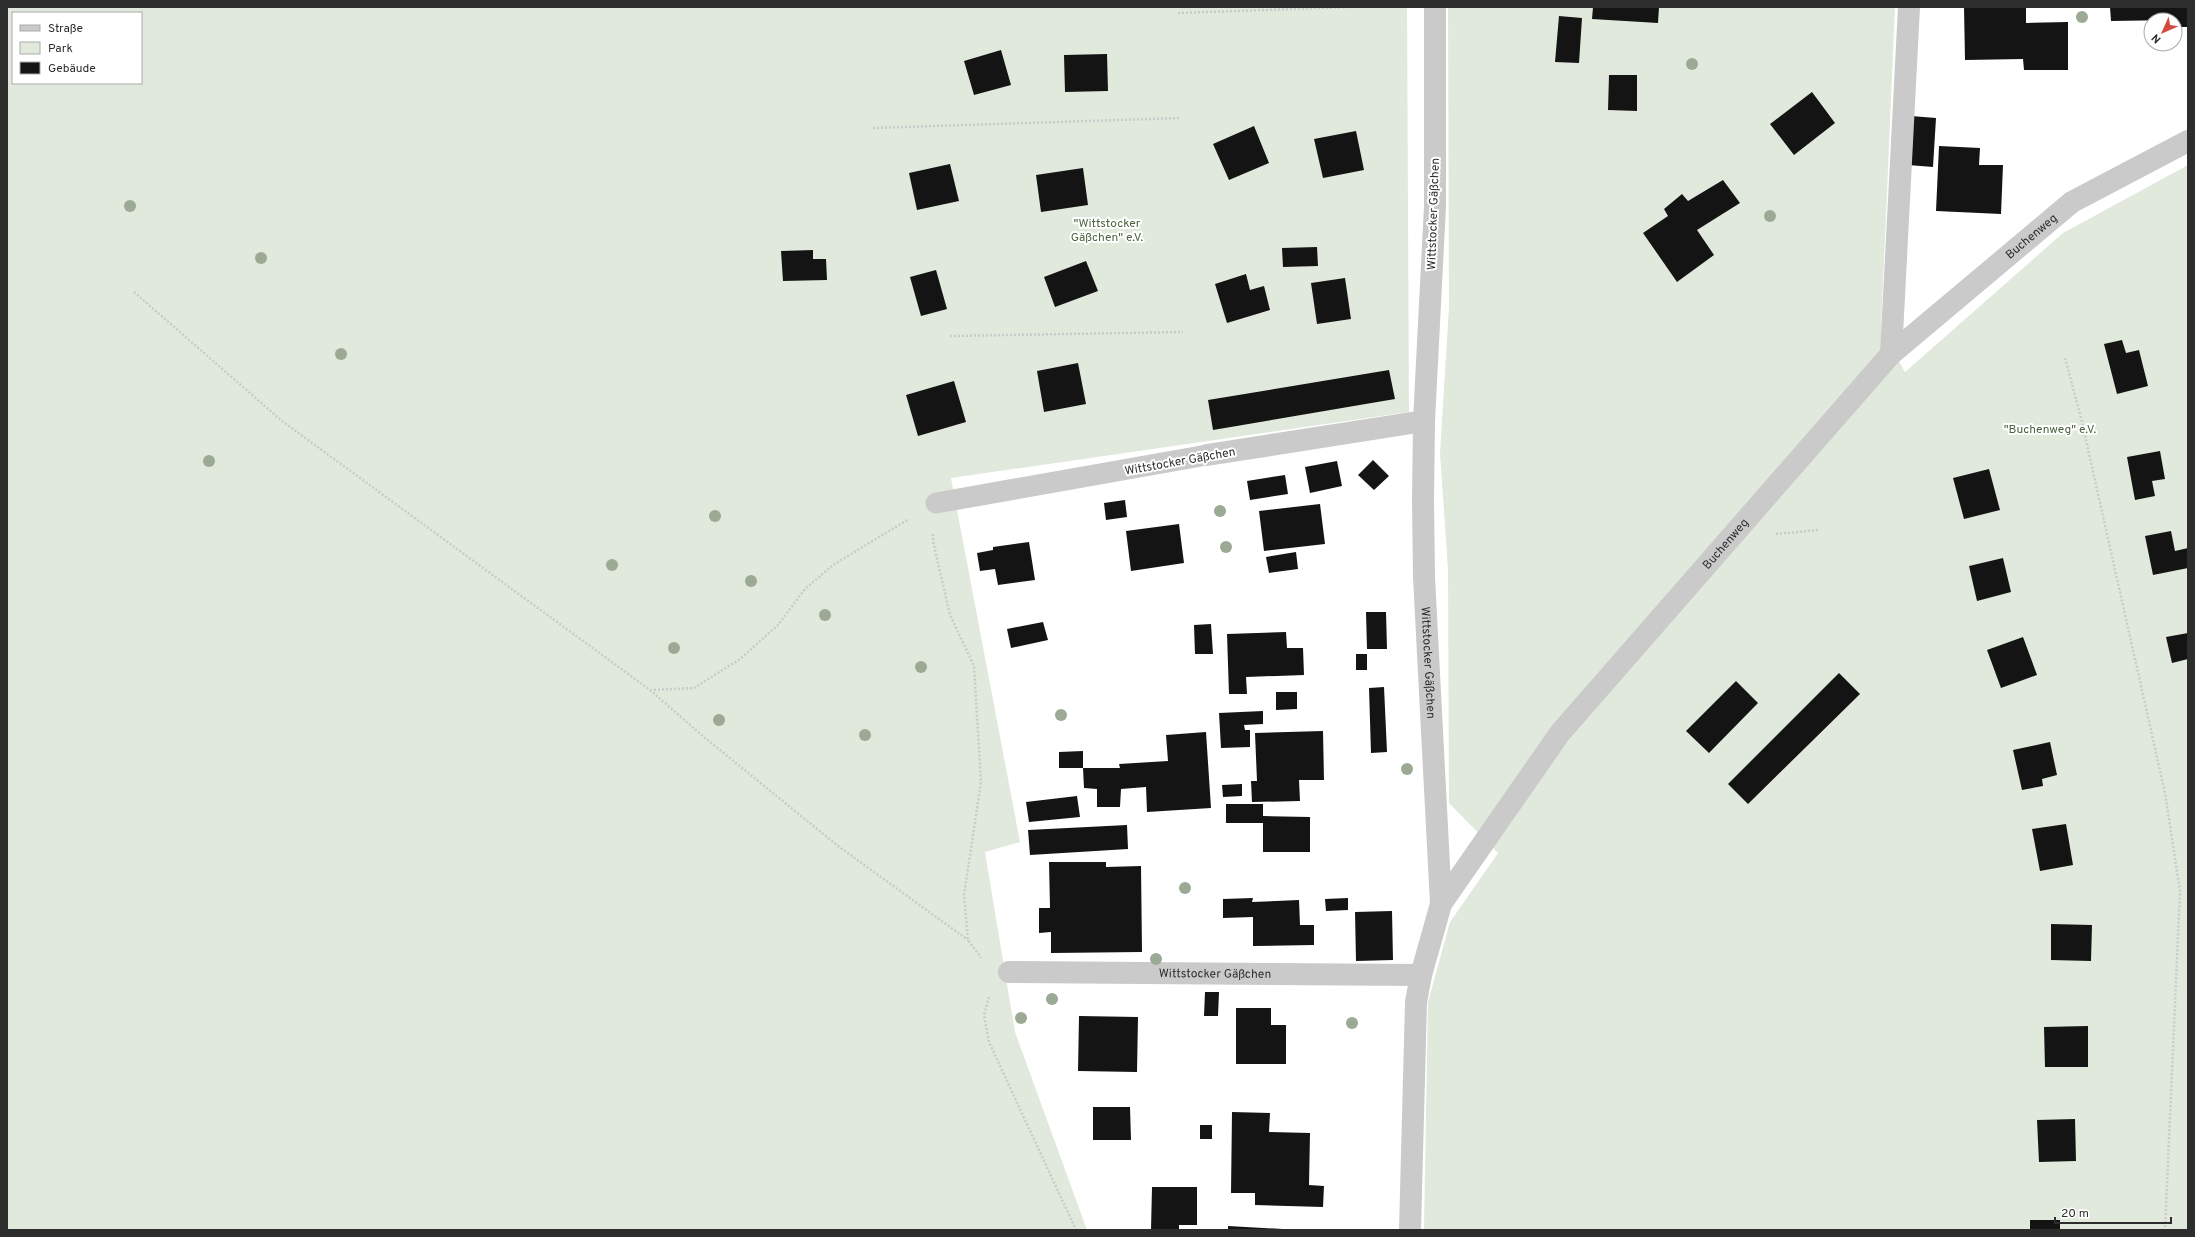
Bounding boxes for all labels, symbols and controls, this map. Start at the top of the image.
legend [12,12,142,84]
north arrow [2143,12,2183,52]
text: Straße [48,21,83,37]
text: N [2149,31,2164,46]
text: Park [48,41,73,57]
text: Gebäude [48,61,96,77]
street label: Wittstocker Gäßchen [1424,158,1444,270]
street label: Buchenweg [2003,211,2061,263]
park label: "Wittstocker Gäßchen" e.V. [1071,216,1144,246]
park label: "Buchenweg" e.V. [2004,422,2097,438]
street label: Wittstocker Gäßchen [1124,444,1237,480]
street label: Buchenweg [1699,515,1753,573]
street label: Wittstocker Gäßchen [1417,606,1438,719]
street label: Wittstocker Gäßchen [1159,966,1271,983]
scale bar [2055,1199,2171,1225]
text: 20 m [2061,1206,2089,1222]

